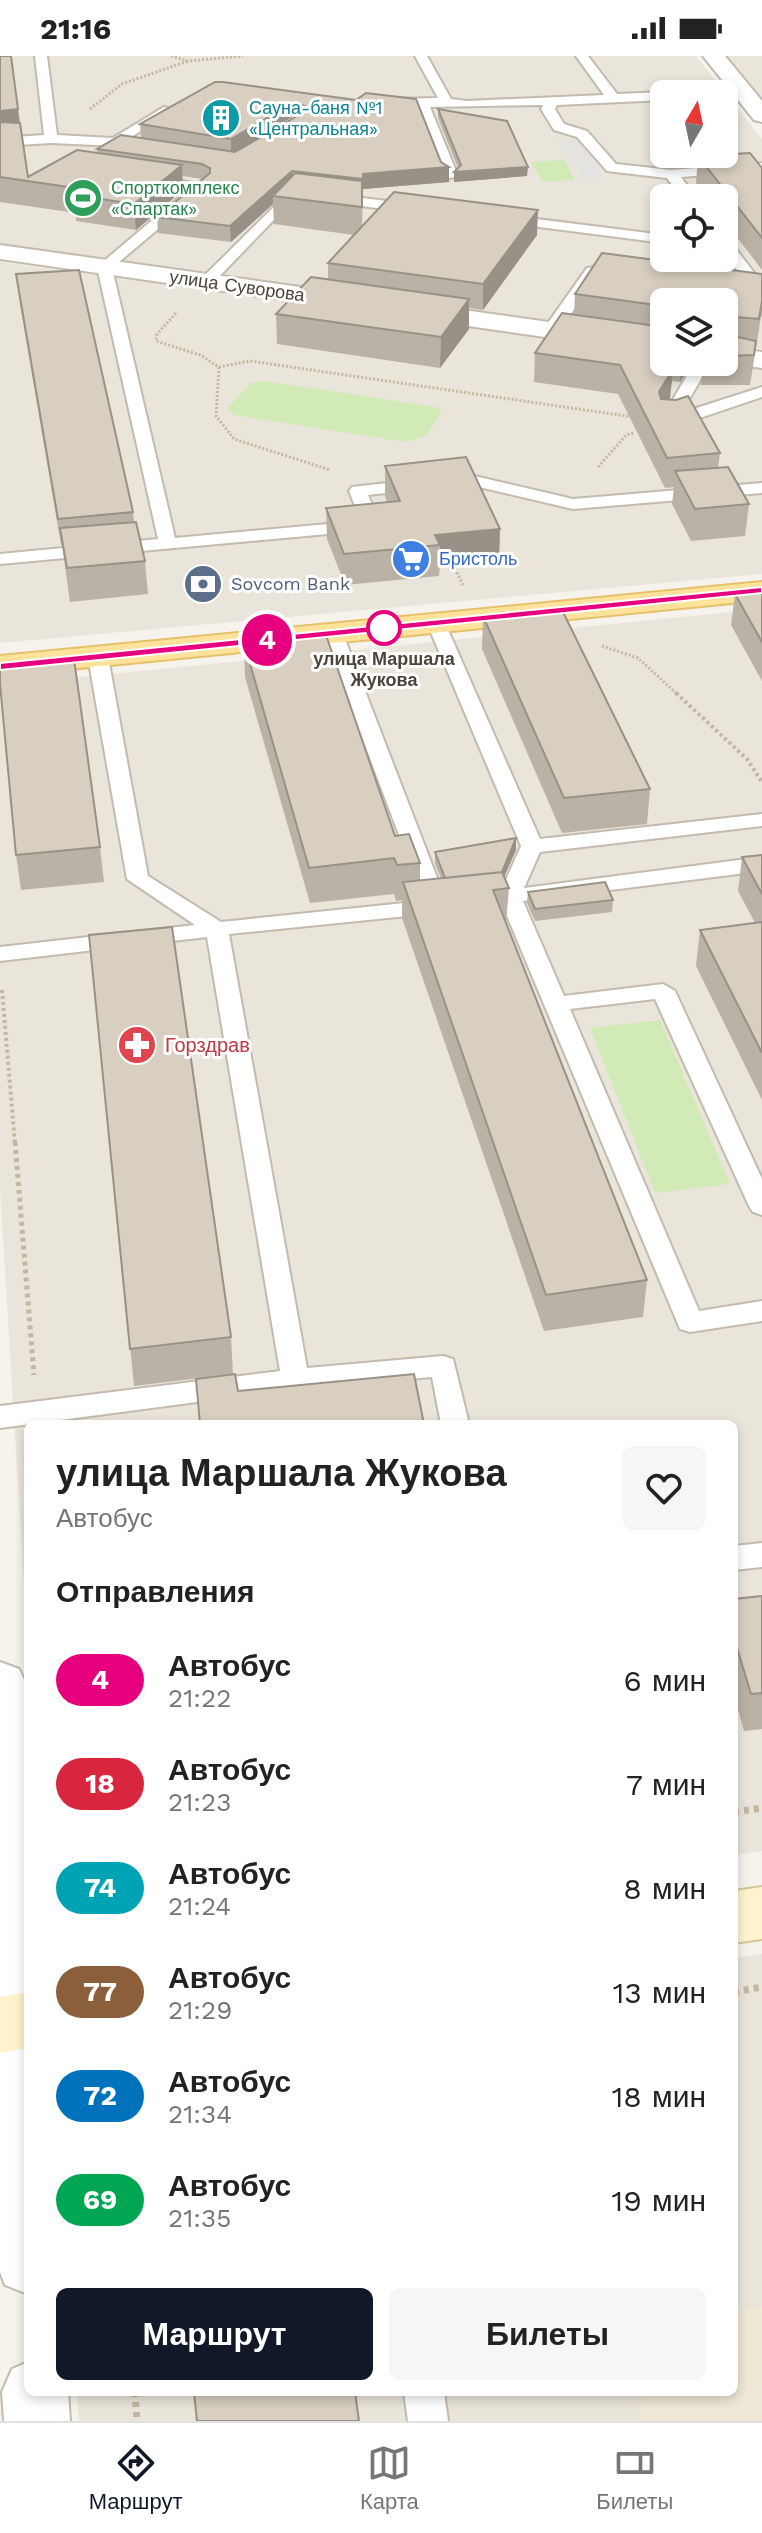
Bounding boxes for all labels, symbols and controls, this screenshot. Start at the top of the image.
text: 21:16 [40,11,111,46]
north arrow [650,80,738,168]
map controls [650,80,738,376]
building icon: Сауна-баня №1 «Центральная» [200,97,242,139]
place label: Сауна-баня №1 «Центральная» [249,97,383,139]
sports icon: Спорткомплекс «Спартак» [62,177,104,219]
place label: Спорткомплекс «Спартак» [111,177,239,219]
button: locate [650,184,738,272]
street label: улица Суворова [168,266,307,306]
button: layers [650,288,738,376]
supermarket icon: Бристоль [390,538,432,580]
place label: Бристоль [439,548,517,569]
bank icon: Sovcom Bank [182,563,224,605]
place label: Sovcom Bank [231,573,350,594]
marker: улица Маршала Жукова [367,611,401,645]
line badge: 4 [241,614,293,666]
text: 4 [258,623,276,656]
place label: улица Маршала Жукова [313,648,456,690]
pharmacy icon: Горздрав [116,1024,158,1066]
place label: Горздрав [165,1033,250,1057]
button: heart [622,1446,706,1530]
text: улица Маршала Жукова [56,1451,507,1495]
text: Автобус [56,1503,153,1533]
text: Отправления [56,1574,255,1609]
text: Автобус [168,1648,291,1683]
text: 4 [91,1663,109,1696]
text: 6 мин [624,1663,706,1698]
text: 21:22 [168,1683,231,1713]
text: Автобус [168,1752,291,1787]
text: 18 [85,1767,115,1800]
text: 7 мин [626,1767,706,1802]
text: 21:23 [168,1787,231,1817]
text: Автобус [168,1856,291,1891]
text: 74 [84,1871,116,1904]
text: 8 мин [623,1871,706,1906]
text: 21:24 [168,1891,231,1921]
text: Автобус [168,1960,291,1995]
text: 77 [83,1975,117,2008]
text: 13 мин [613,1975,706,2010]
text: 21:29 [168,1995,232,2025]
text: Автобус [168,2064,291,2099]
text: 72 [83,2079,117,2112]
text: 18 мин [612,2079,706,2114]
text: 21:34 [168,2099,232,2129]
text: Автобус [168,2168,291,2203]
text: 69 [83,2183,117,2216]
text: 19 мин [612,2183,706,2218]
text: 21:35 [168,2203,231,2233]
button: Маршрут [56,2288,373,2380]
button: Билеты [389,2288,706,2380]
tab: Маршрут [89,2441,182,2515]
tab: Карта [360,2441,419,2515]
tab: Билеты [596,2441,673,2515]

